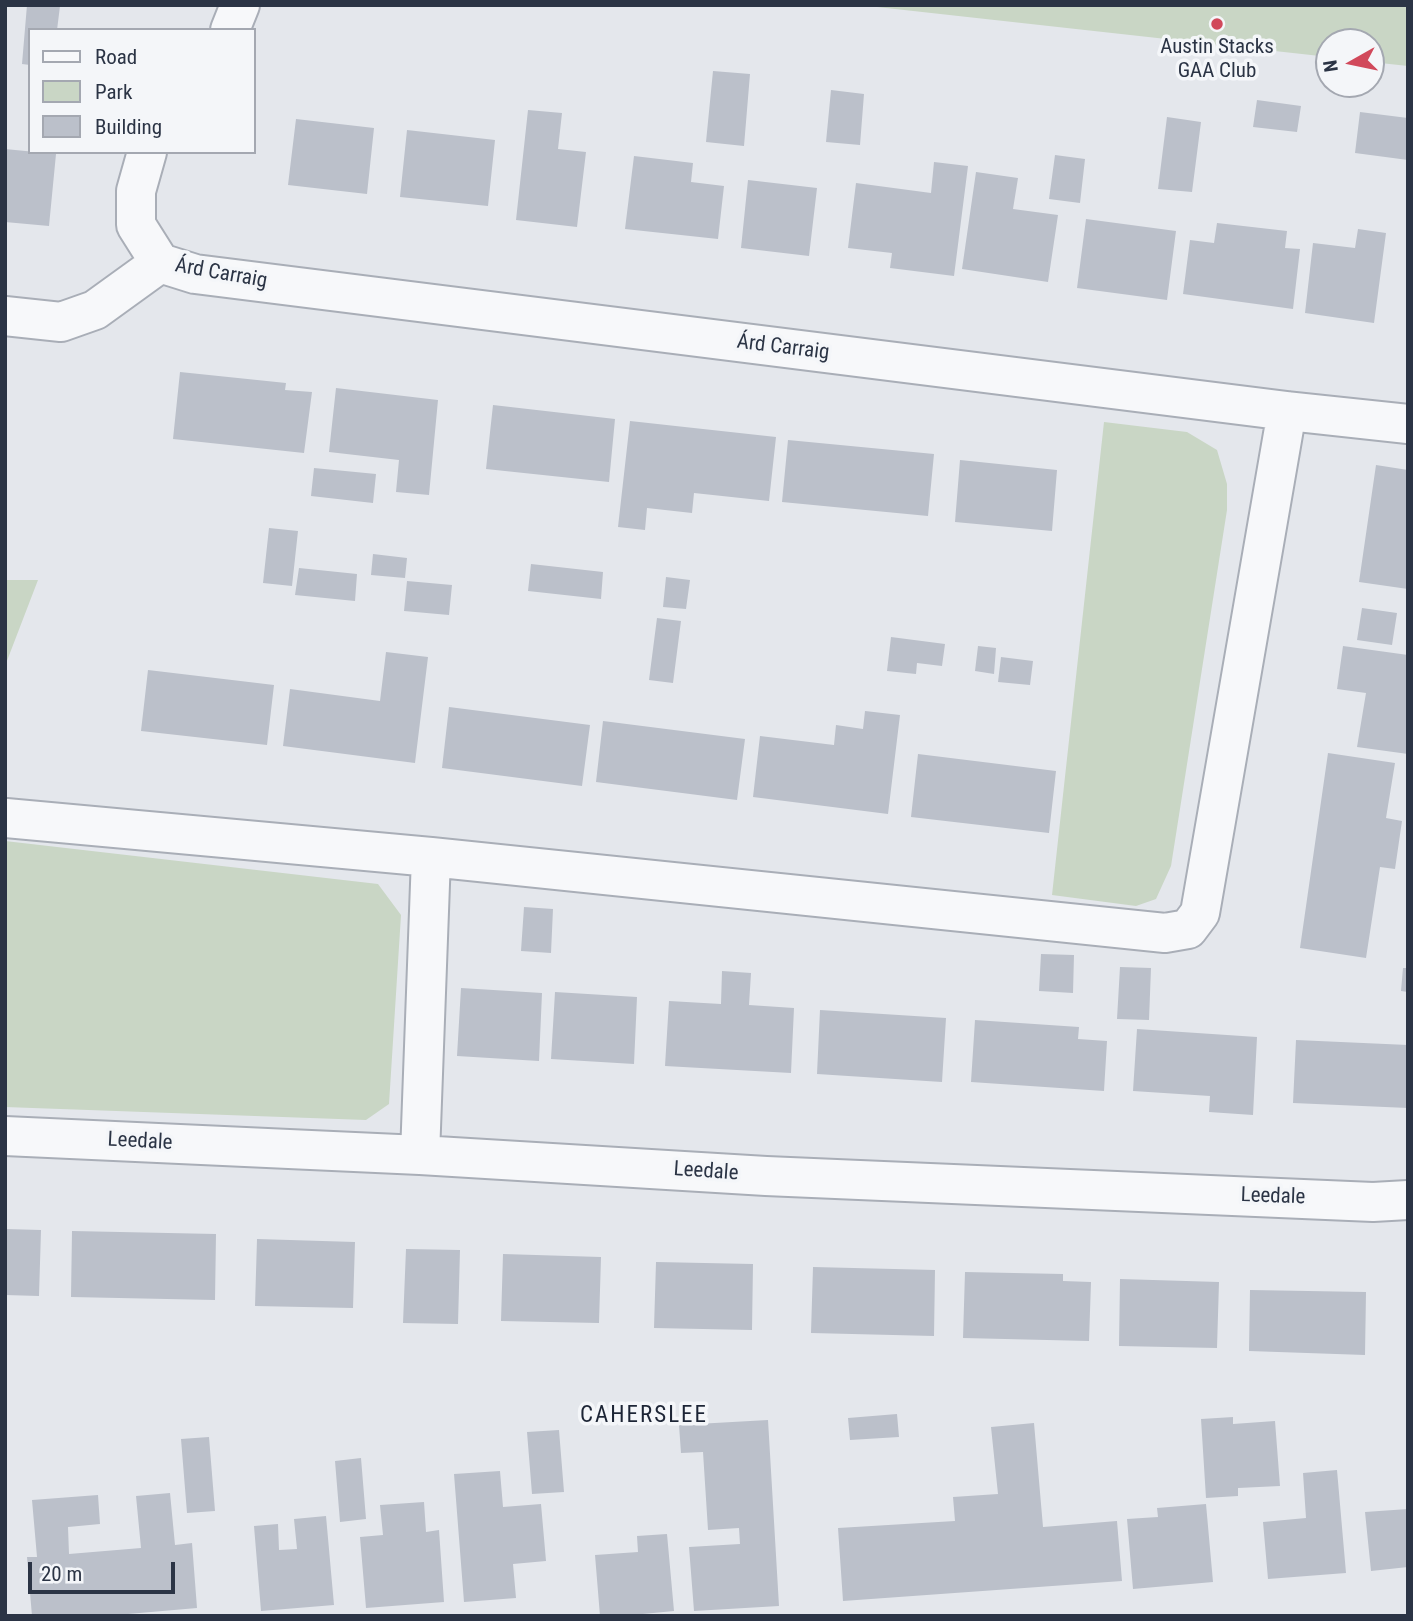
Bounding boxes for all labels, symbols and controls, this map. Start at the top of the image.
marker: Austin Stacks GAA Club [1209,16,1225,32]
legend [28,28,256,154]
north arrow [1315,28,1385,98]
place label: Austin Stacks GAA Club [1160,35,1274,85]
text: Road [95,45,137,69]
text: N [1318,59,1343,74]
text: Park [95,80,132,104]
text: Building [95,115,162,139]
street label: Árd Carraig [173,254,269,294]
street label: Árd Carraig [735,330,831,366]
street label: Leedale [107,1128,173,1156]
street label: Leedale [673,1157,739,1187]
street label: Leedale [1240,1183,1306,1211]
district label: CAHERSLEE [581,1402,707,1430]
scale bar [32,1548,178,1592]
text: 20 m [41,1562,82,1586]

